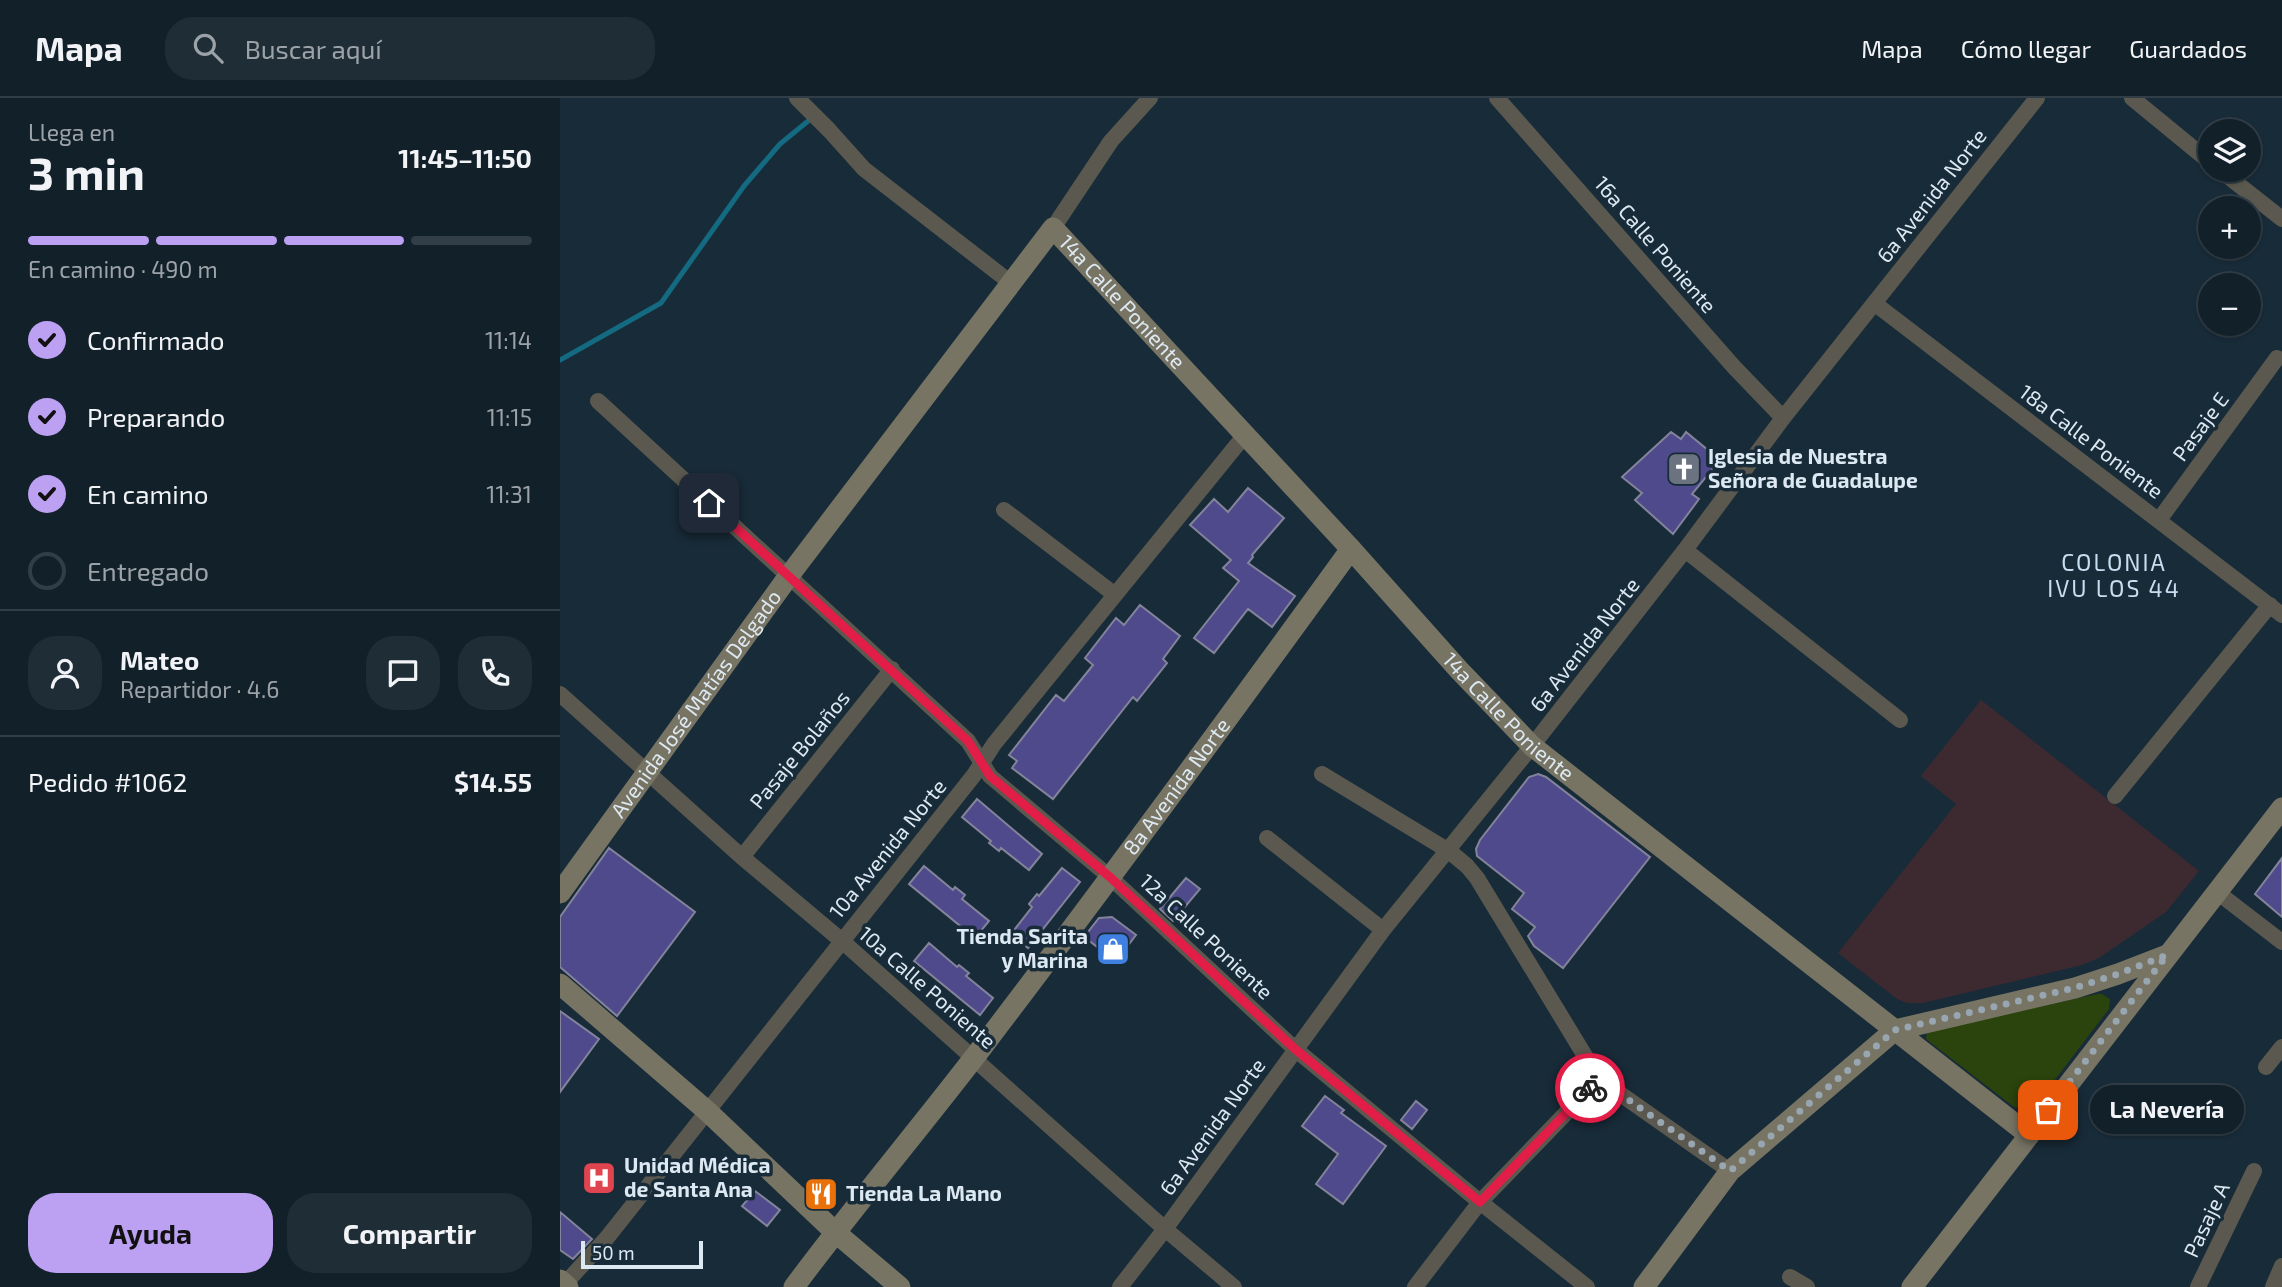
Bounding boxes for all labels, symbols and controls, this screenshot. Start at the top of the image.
search box [165,17,655,80]
text: Mapa [35,28,123,68]
icon: search [189,29,227,67]
text: Buscar aquí [245,33,382,64]
text: Mapa [1861,34,1923,63]
text: Cómo llegar [1961,34,2091,63]
text: Guardados [2129,34,2247,63]
text: Llega en [28,118,115,146]
map controls [2198,119,2261,336]
button: layers [2198,119,2261,182]
street label: 6a Avenida Norte [1871,123,1991,267]
text: 11:45–11:50 [398,142,532,173]
text: 3 min [28,144,145,199]
street label: 16a Calle Poniente [1590,171,1722,317]
button: + [2198,196,2261,259]
street label: 14a Calle Poniente [1055,229,1191,373]
text: En camino · 490 m [28,255,218,283]
button: − [2198,273,2261,336]
icon: check [28,321,66,359]
text: Confirmado [87,324,225,355]
text: 11:14 [485,326,532,354]
street label: 18a Calle Poniente [2015,379,2169,503]
street label: Pasaje E [2166,387,2234,466]
icon: check [28,398,66,436]
text: Preparando [87,401,225,432]
text: 11:15 [487,403,532,431]
place label: Iglesia de Nuestra Señora de Guadalupe [1708,443,1918,492]
church icon: Iglesia de Nuestra Señora de Guadalupe [1665,450,1703,488]
pin [679,473,739,533]
icon: check [28,475,66,513]
text: En camino [87,478,209,509]
text: 11:31 [486,480,532,508]
icon: home [690,484,728,522]
district label: COLONIA IVU LOS 44 [2047,548,2181,602]
text: Entregado [87,555,209,586]
street label: 6a Avenida Norte [1524,572,1644,716]
street label: Avenida José Matías Delgado [605,584,786,822]
button: person [28,636,102,710]
button: chat [366,636,440,710]
button: phone [458,636,532,710]
text: Mateo [120,644,199,675]
street label: 14a Calle Poniente [1438,646,1580,785]
text: Repartidor · 4.6 [120,675,279,703]
street label: Pasaje Bolaños [744,685,855,814]
street label: 8a Avenida Norte [1117,713,1234,859]
text: Pedido #1062 [28,766,187,797]
text: $14.55 [454,766,532,797]
street label: 10a Avenida Norte [823,773,951,923]
street label: 12a Calle Poniente [1135,868,1279,1004]
street label: 10a Calle Poniente [854,921,1002,1053]
place label: Tienda Sarita y Marina [956,923,1088,973]
shop icon: Tienda Sarita y Marina [1094,930,1132,968]
street label: 6a Avenida Norte [1154,1053,1270,1199]
courier [1555,1053,1625,1123]
icon: bike [1571,1069,1609,1107]
pin [2018,1080,2078,1140]
callout: La Nevería [2090,1086,2244,1134]
icon: bag [2029,1091,2067,1129]
text: La Nevería [2110,1095,2224,1123]
place label: Unidad Médica de Santa Ana [624,1152,770,1201]
hospital icon: Unidad Médica de Santa Ana [580,1159,618,1197]
restaurant icon: Tienda La Mano [802,1175,840,1213]
street label: Pasaje A [2177,1178,2235,1261]
place label: Tienda La Mano [846,1180,1002,1205]
button: Ayuda [28,1193,273,1273]
button: Compartir [287,1193,532,1273]
scale bar [581,1238,704,1270]
text: 50 m [592,1241,635,1264]

